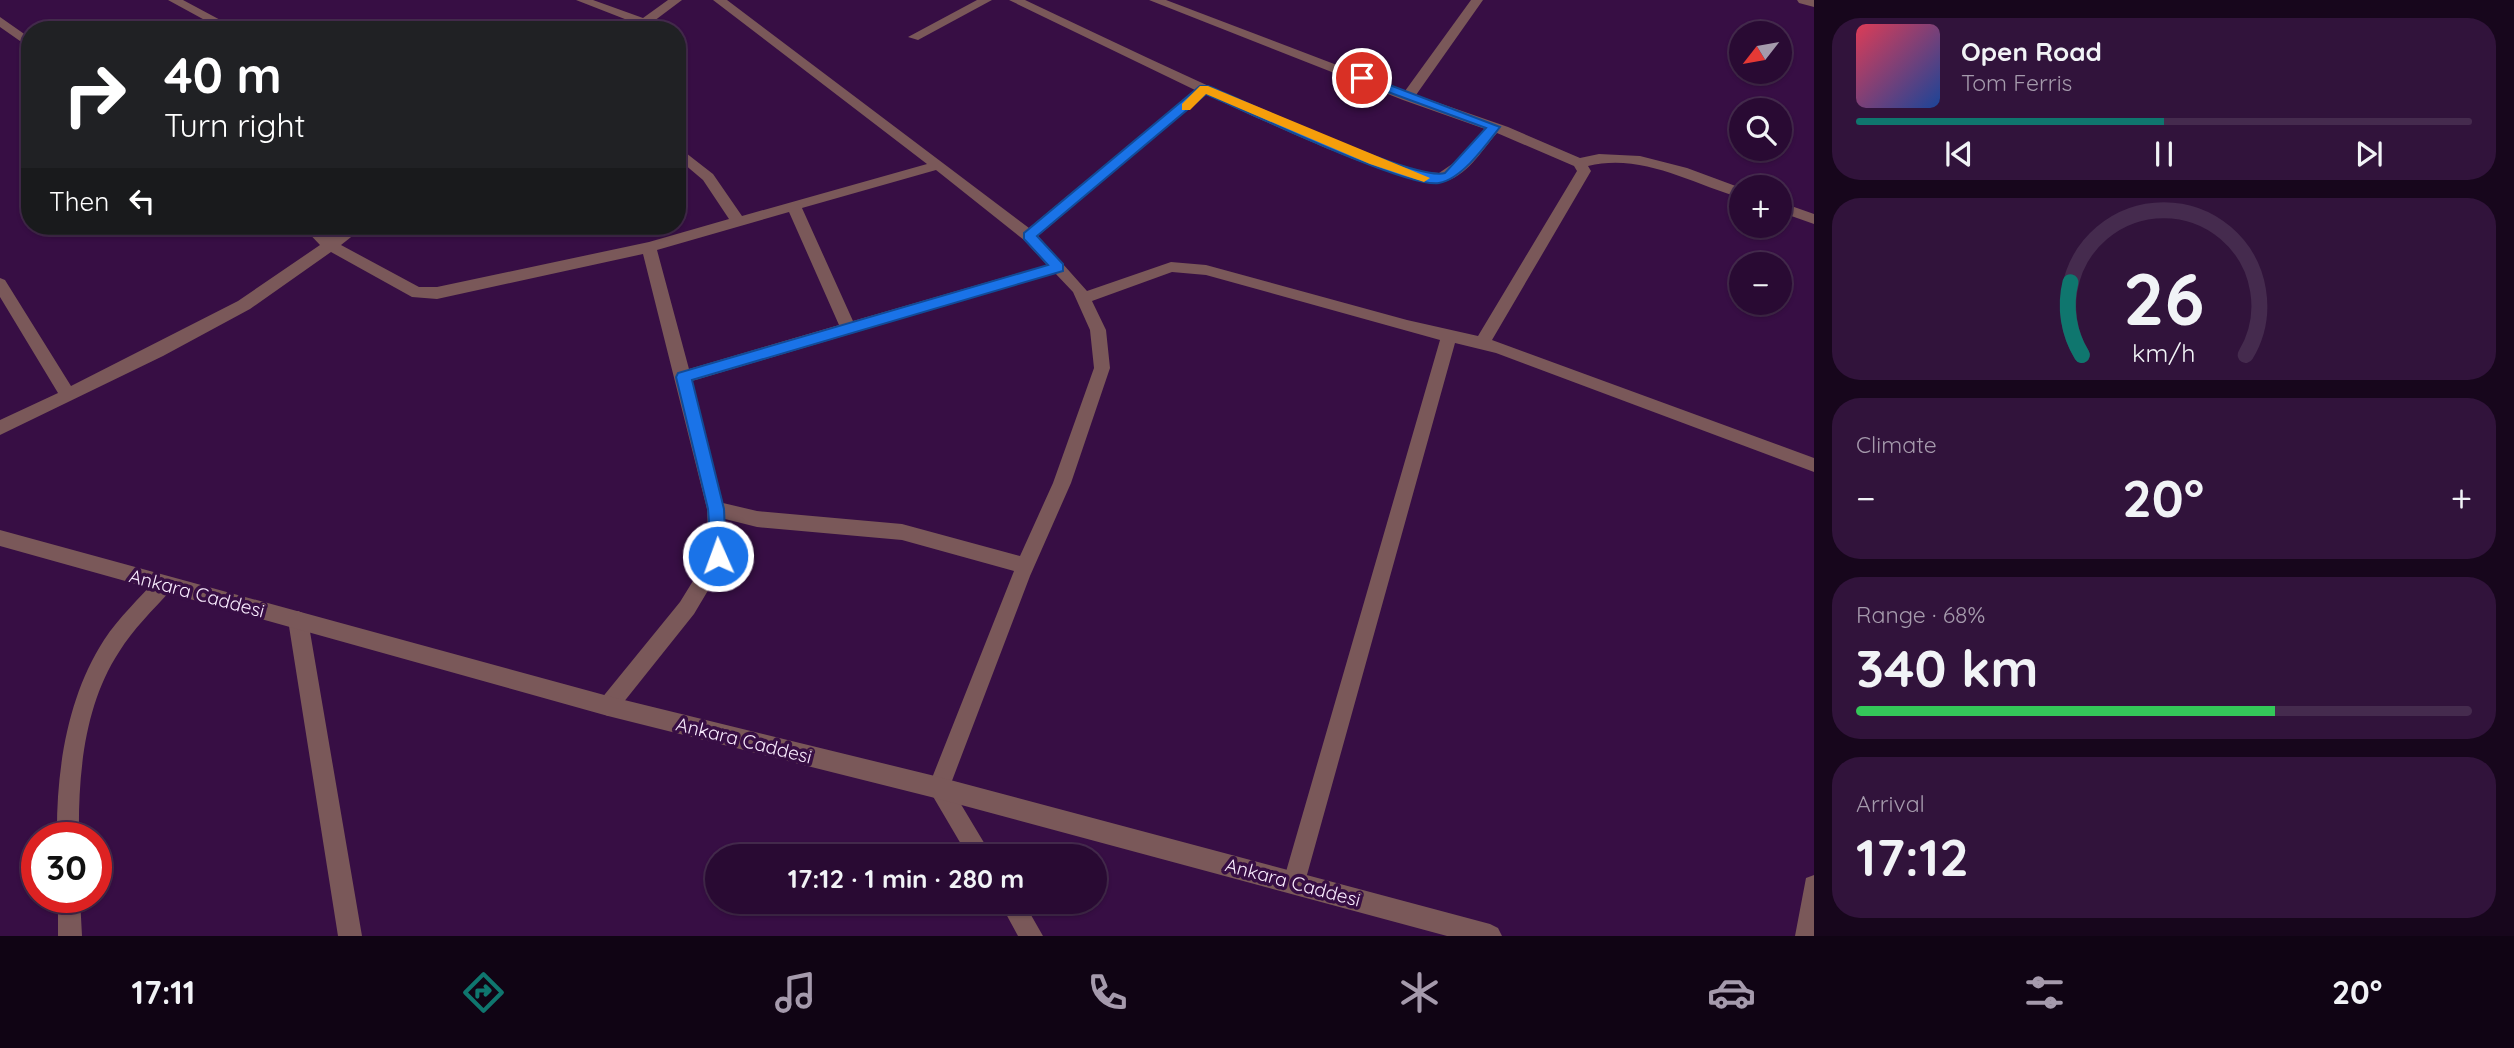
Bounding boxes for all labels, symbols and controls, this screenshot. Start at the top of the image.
north arrow [1729,21,1792,84]
map controls [1729,21,1792,315]
text: Open Road [1961,35,2102,68]
text: 40 m [164,44,282,105]
pin [1332,48,1392,108]
icon: right [49,49,140,140]
icon: arrive [1343,59,1381,97]
text: Tom Ferris [1961,68,2072,97]
button: search [1729,98,1792,161]
text: Turn right [164,105,305,145]
icon: previous [1940,135,1978,173]
icon: pause [2145,135,2183,173]
icon: next [2350,135,2388,173]
button: + [1729,175,1792,238]
icon: left [123,182,161,220]
text: Then [49,185,109,218]
button: − [1729,252,1792,315]
text: 26 [2123,252,2205,343]
text: km/h [2132,336,2196,367]
text: Climate [1856,430,1937,459]
text: 20° [2122,465,2204,530]
text: − [1856,474,1876,522]
text: + [2451,474,2472,522]
position arrow [681,519,755,593]
street label: Ankara Caddesi [127,563,267,623]
text: Range · 68% [1856,600,1985,629]
text: 340 km [1856,635,2039,700]
street label: Ankara Caddesi [674,712,814,768]
text: Arrival [1856,789,1925,818]
speed limit sign: 30 [21,822,112,913]
text: 17:12 [1856,824,1969,889]
street label: Ankara Caddesi [1223,852,1363,912]
text: 17:12 · 1 min · 280 m [788,862,1024,895]
icon: directions [459,968,508,1017]
icon: music [771,968,820,1017]
icon: phone [1083,968,1132,1017]
icon: climate [1395,968,1444,1017]
icon: car [1707,968,1756,1017]
icon: filters [2020,968,2069,1017]
text: 17:11 [132,972,195,1012]
text: 20° [2332,972,2382,1012]

